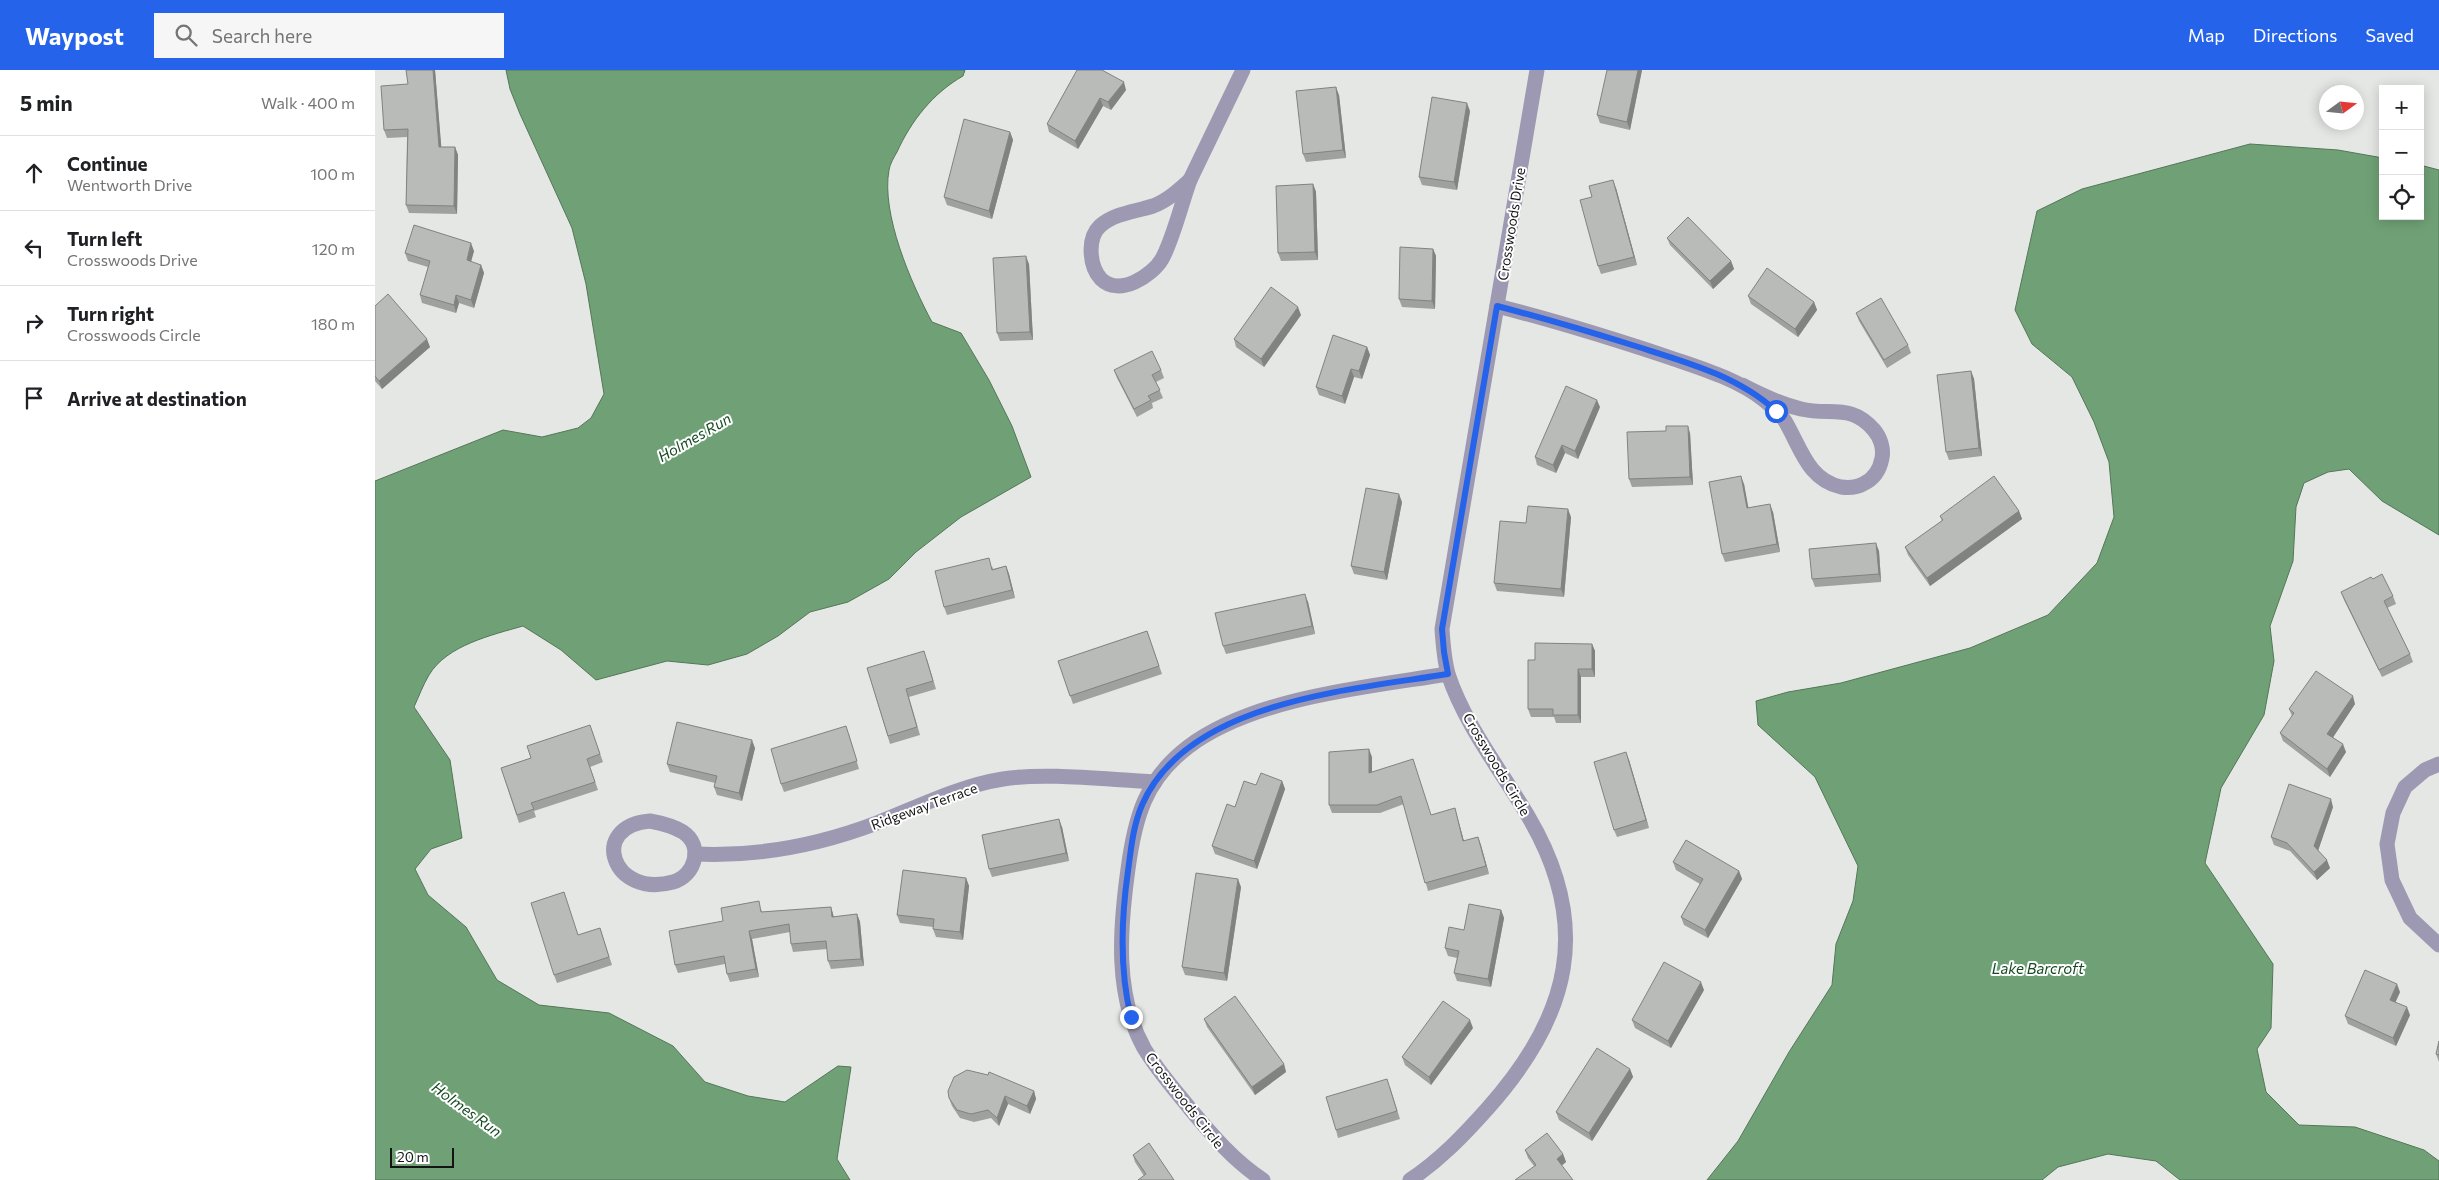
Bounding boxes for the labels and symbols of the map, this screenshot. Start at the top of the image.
north arrow [2319,85,2364,130]
street label: Crosswoods Drive [1494,166,1528,282]
route start [1765,400,1788,423]
water label: Holmes Run [654,409,734,465]
street label: Crosswoods Circle [1460,709,1534,819]
street label: Ridgeway Terrace [869,779,979,833]
water label: Lake Barcroft [1992,959,2085,977]
route end [1120,1006,1143,1029]
street label: Crosswoods Circle [1142,1049,1228,1151]
water label: Holmes Run [429,1078,505,1140]
scale bar [390,1145,454,1168]

